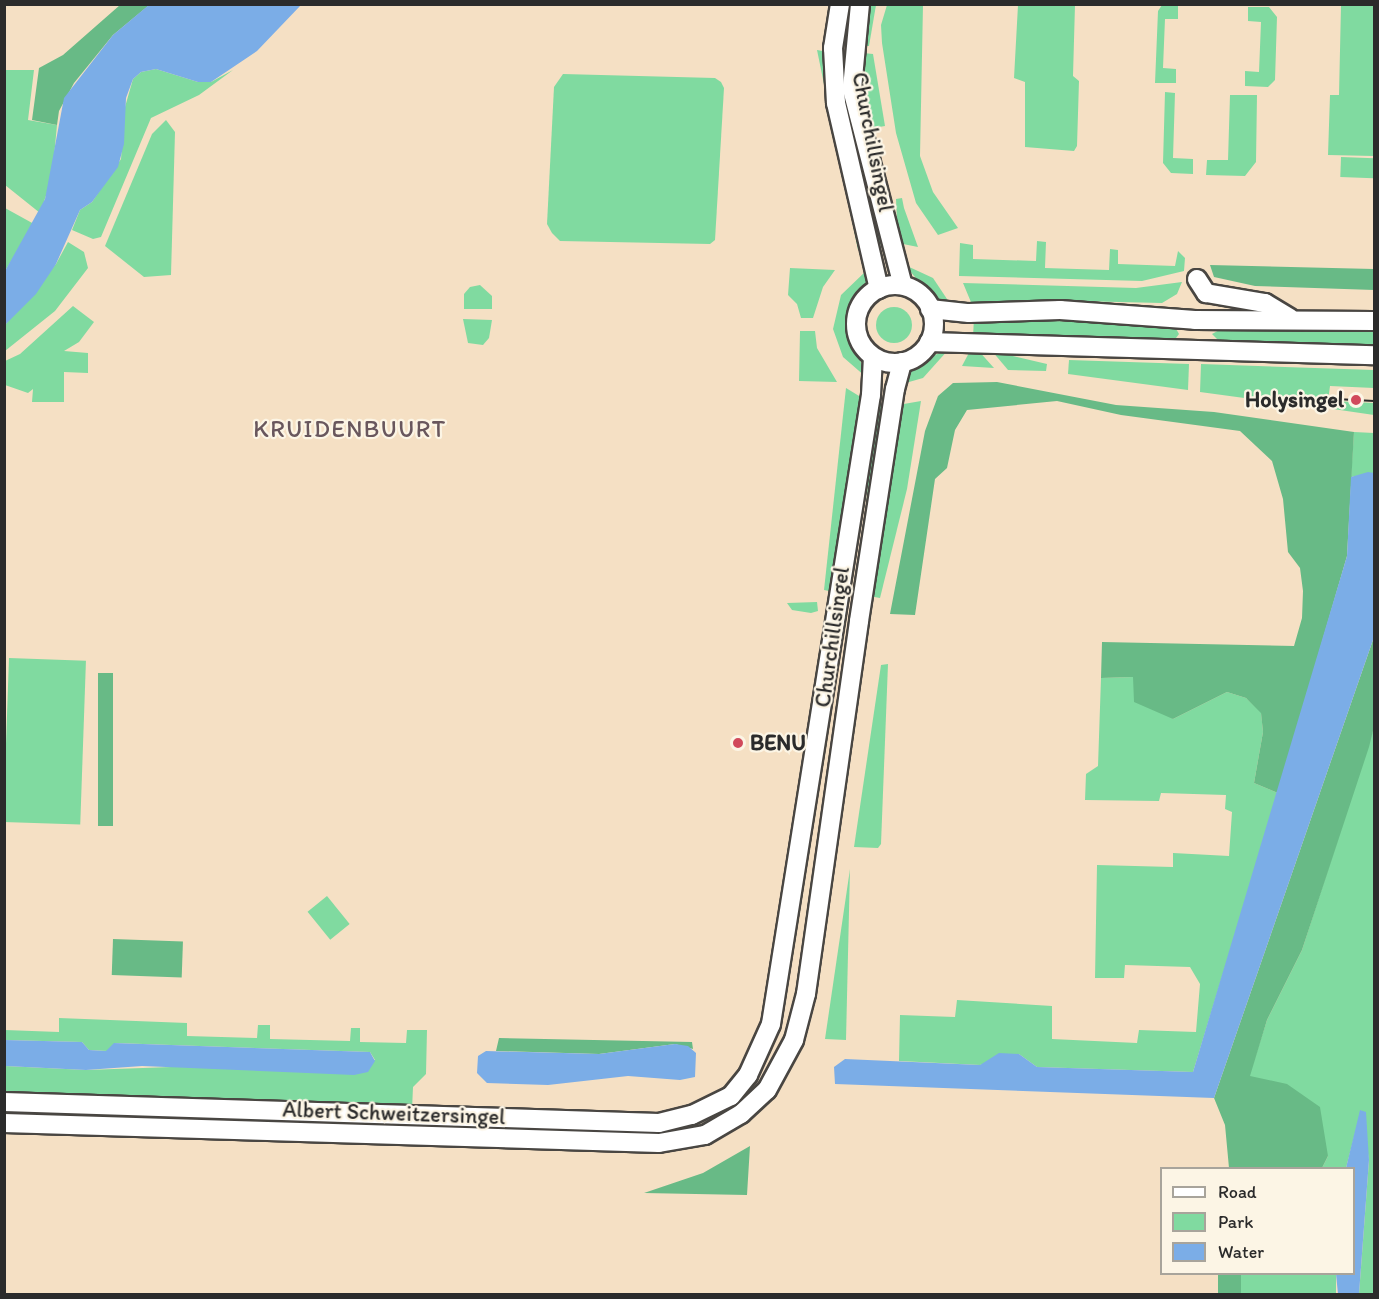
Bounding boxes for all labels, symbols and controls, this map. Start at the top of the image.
street label: Churchillsingel [847,70,899,214]
place label: Holysingel [1245,387,1344,413]
marker: Holysingel [1349,393,1363,407]
district label: KRUIDENBUURT [255,415,445,443]
street label: Churchillsingel [809,565,855,709]
place label: BENU [750,730,806,756]
marker: BENU [731,736,745,750]
street label: Albert Schweitzersingel [283,1096,505,1130]
legend [1160,1167,1355,1275]
text: Road [1218,1181,1257,1203]
text: Park [1218,1211,1253,1233]
text: Water [1218,1241,1264,1263]

